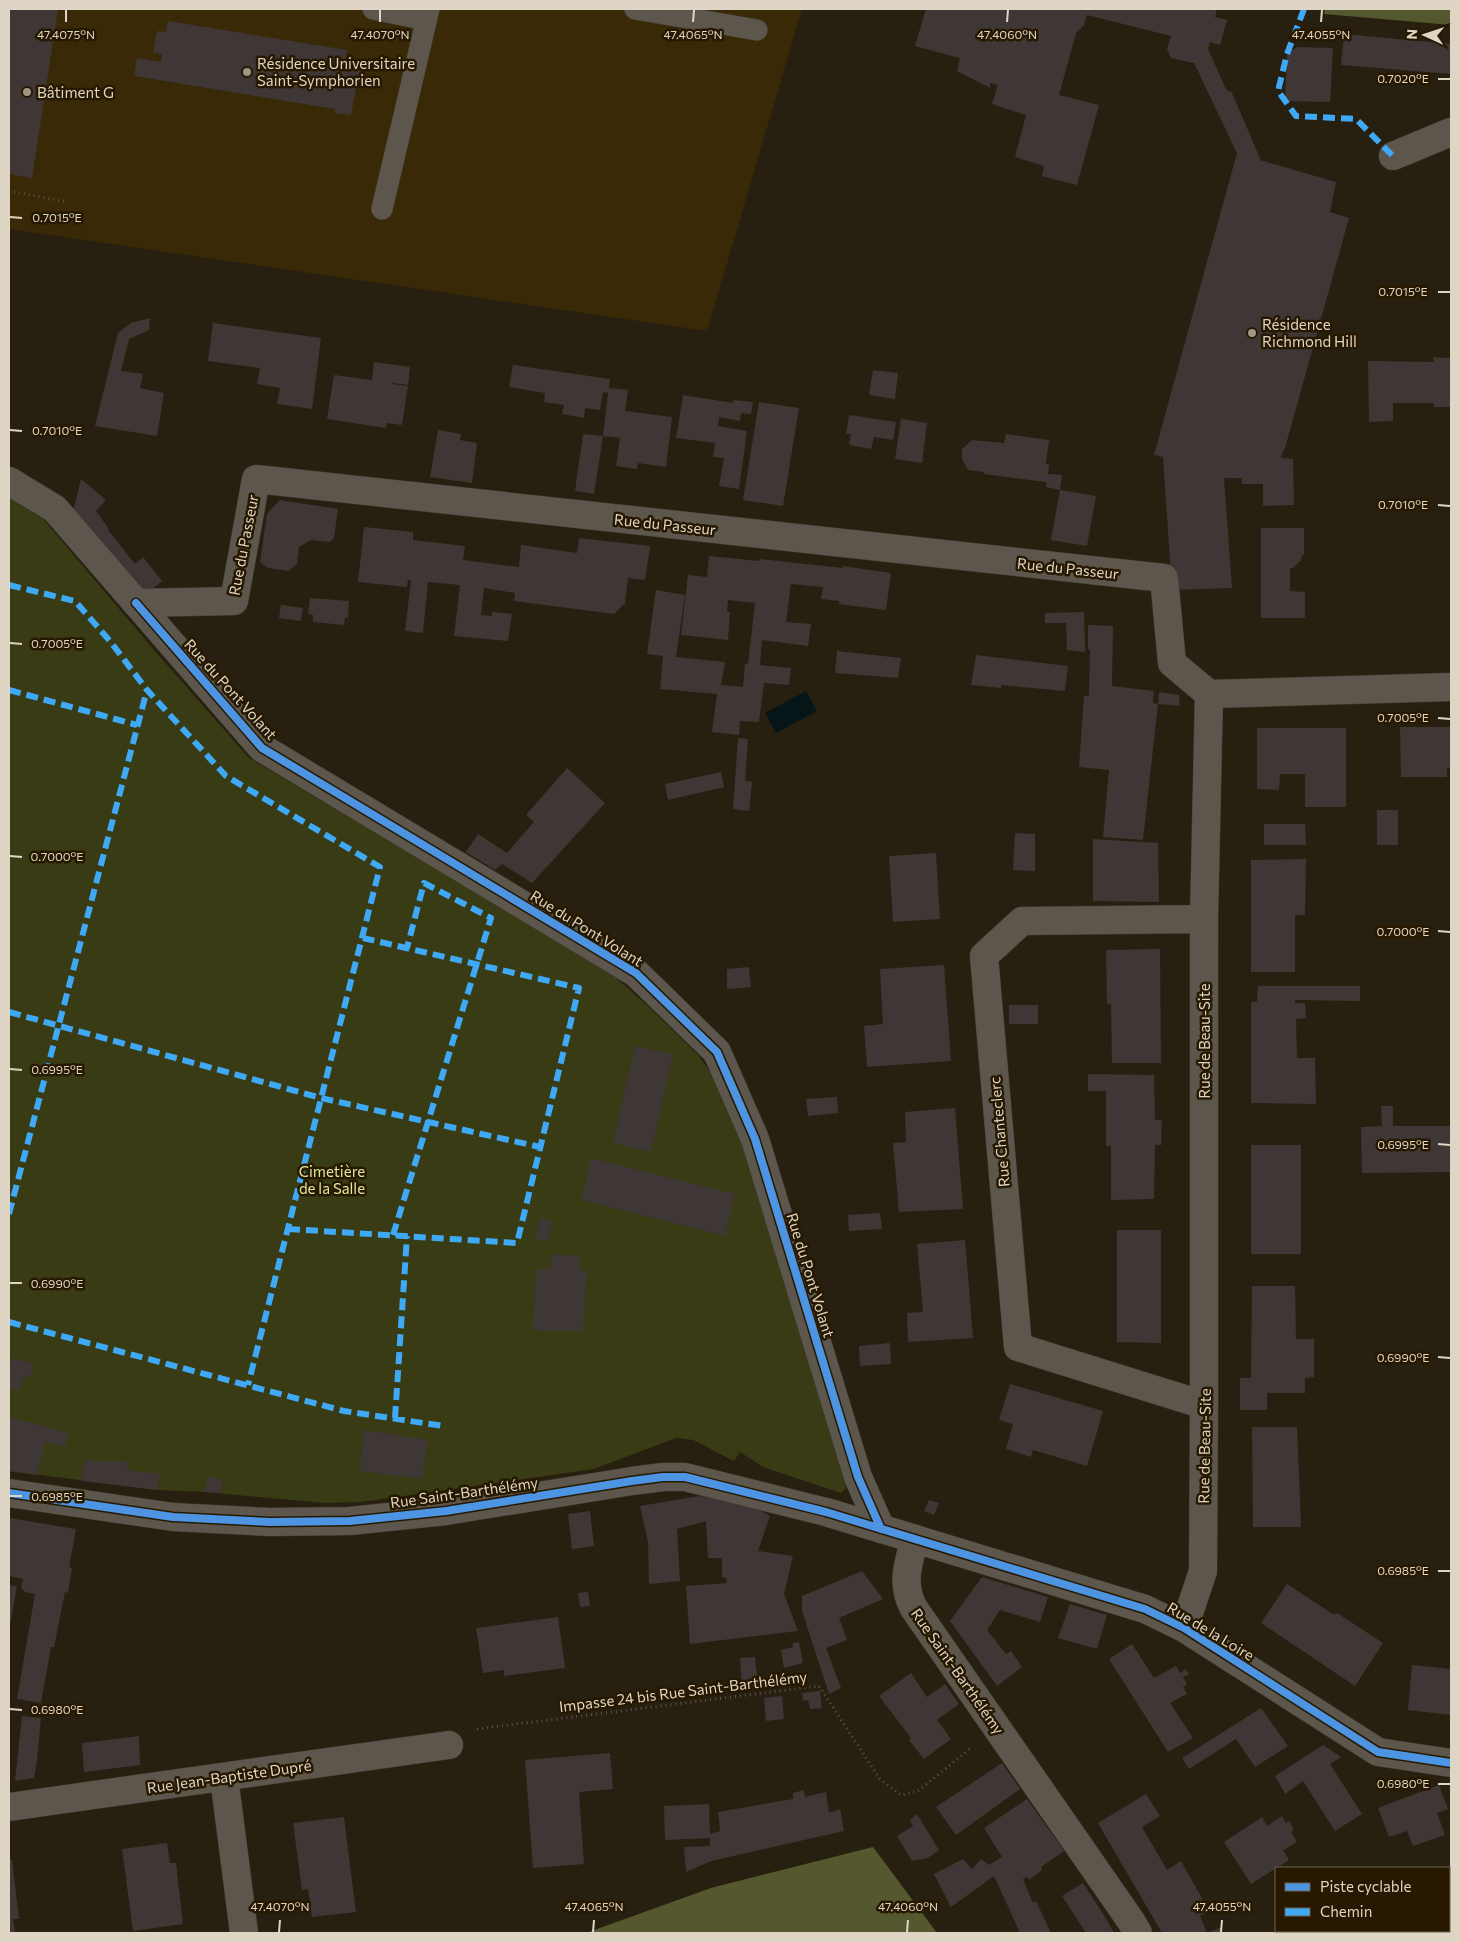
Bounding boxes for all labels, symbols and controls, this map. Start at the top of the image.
north arrow [1400,10,1450,60]
text: 47.4075°N [37,27,95,41]
text: 47.4070°N [351,27,409,41]
text: 47.4065°N [663,27,723,41]
text: 47.4060°N [977,27,1037,41]
text: 47.4055°N [1292,27,1350,41]
text: N [1403,29,1420,40]
place label: Résidence Universitaire Saint-Symphorien [257,54,415,89]
marker: Résidence Universitaire Saint-Symphorien [241,66,253,78]
text: 0.7020°E [1377,71,1429,85]
place label: Bâtiment G [37,83,114,101]
marker: Bâtiment G [21,86,33,98]
text: 0.7015°E [32,210,82,224]
text: 0.7015°E [1378,284,1428,298]
place label: Résidence Richmond Hill [1262,315,1357,350]
marker: Résidence Richmond Hill [1246,327,1258,339]
text: 0.7010°E [32,423,82,437]
street label: Rue du Passeur [224,493,262,597]
text: 0.7010°E [1378,497,1428,511]
street label: Rue du Passeur [613,510,717,538]
street label: Rue du Passeur [1016,554,1120,582]
street label: Rue du Pont Volant [181,635,281,743]
text: 0.7005°E [31,636,83,650]
text: 0.7005°E [1377,710,1429,724]
text: 0.7000°E [31,849,83,863]
street label: Rue du Pont Volant [527,886,647,970]
text: 0.7000°E [1377,924,1429,938]
street label: Rue de Beau-Site [1195,983,1213,1099]
text: 0.6995°E [31,1062,83,1076]
street label: Rue Chanteclerc [985,1076,1013,1188]
text: 0.6995°E [1377,1137,1429,1151]
park label: Cimetière de la Salle [299,1162,365,1197]
street label: Rue du Pont Volant [783,1211,839,1339]
text: 0.6990°E [31,1276,83,1290]
text: 0.6990°E [1377,1350,1429,1364]
street label: Rue de Beau-Site [1194,1388,1214,1504]
street label: Rue Saint-Barthélémy [389,1473,539,1511]
text: 0.6985°E [31,1489,83,1503]
text: 0.6985°E [1377,1563,1429,1577]
street label: Rue de la Loire [1164,1598,1258,1664]
street label: Rue Saint-Barthélémy [908,1605,1008,1737]
street label: Impasse 24 bis Rue Saint-Barthélémy [558,1667,808,1715]
text: 0.6980°E [31,1702,83,1716]
street label: Rue Jean-Baptiste Dupré [146,1756,313,1796]
text: 0.6980°E [1377,1776,1429,1790]
legend [1275,1867,1450,1932]
text: Piste cyclable [1320,1877,1412,1895]
text: 47.4070°N [251,1899,309,1913]
text: 47.4065°N [564,1899,624,1913]
text: 47.4060°N [878,1899,938,1913]
text: 47.4055°N [1193,1899,1251,1913]
text: Chemin [1320,1902,1372,1920]

